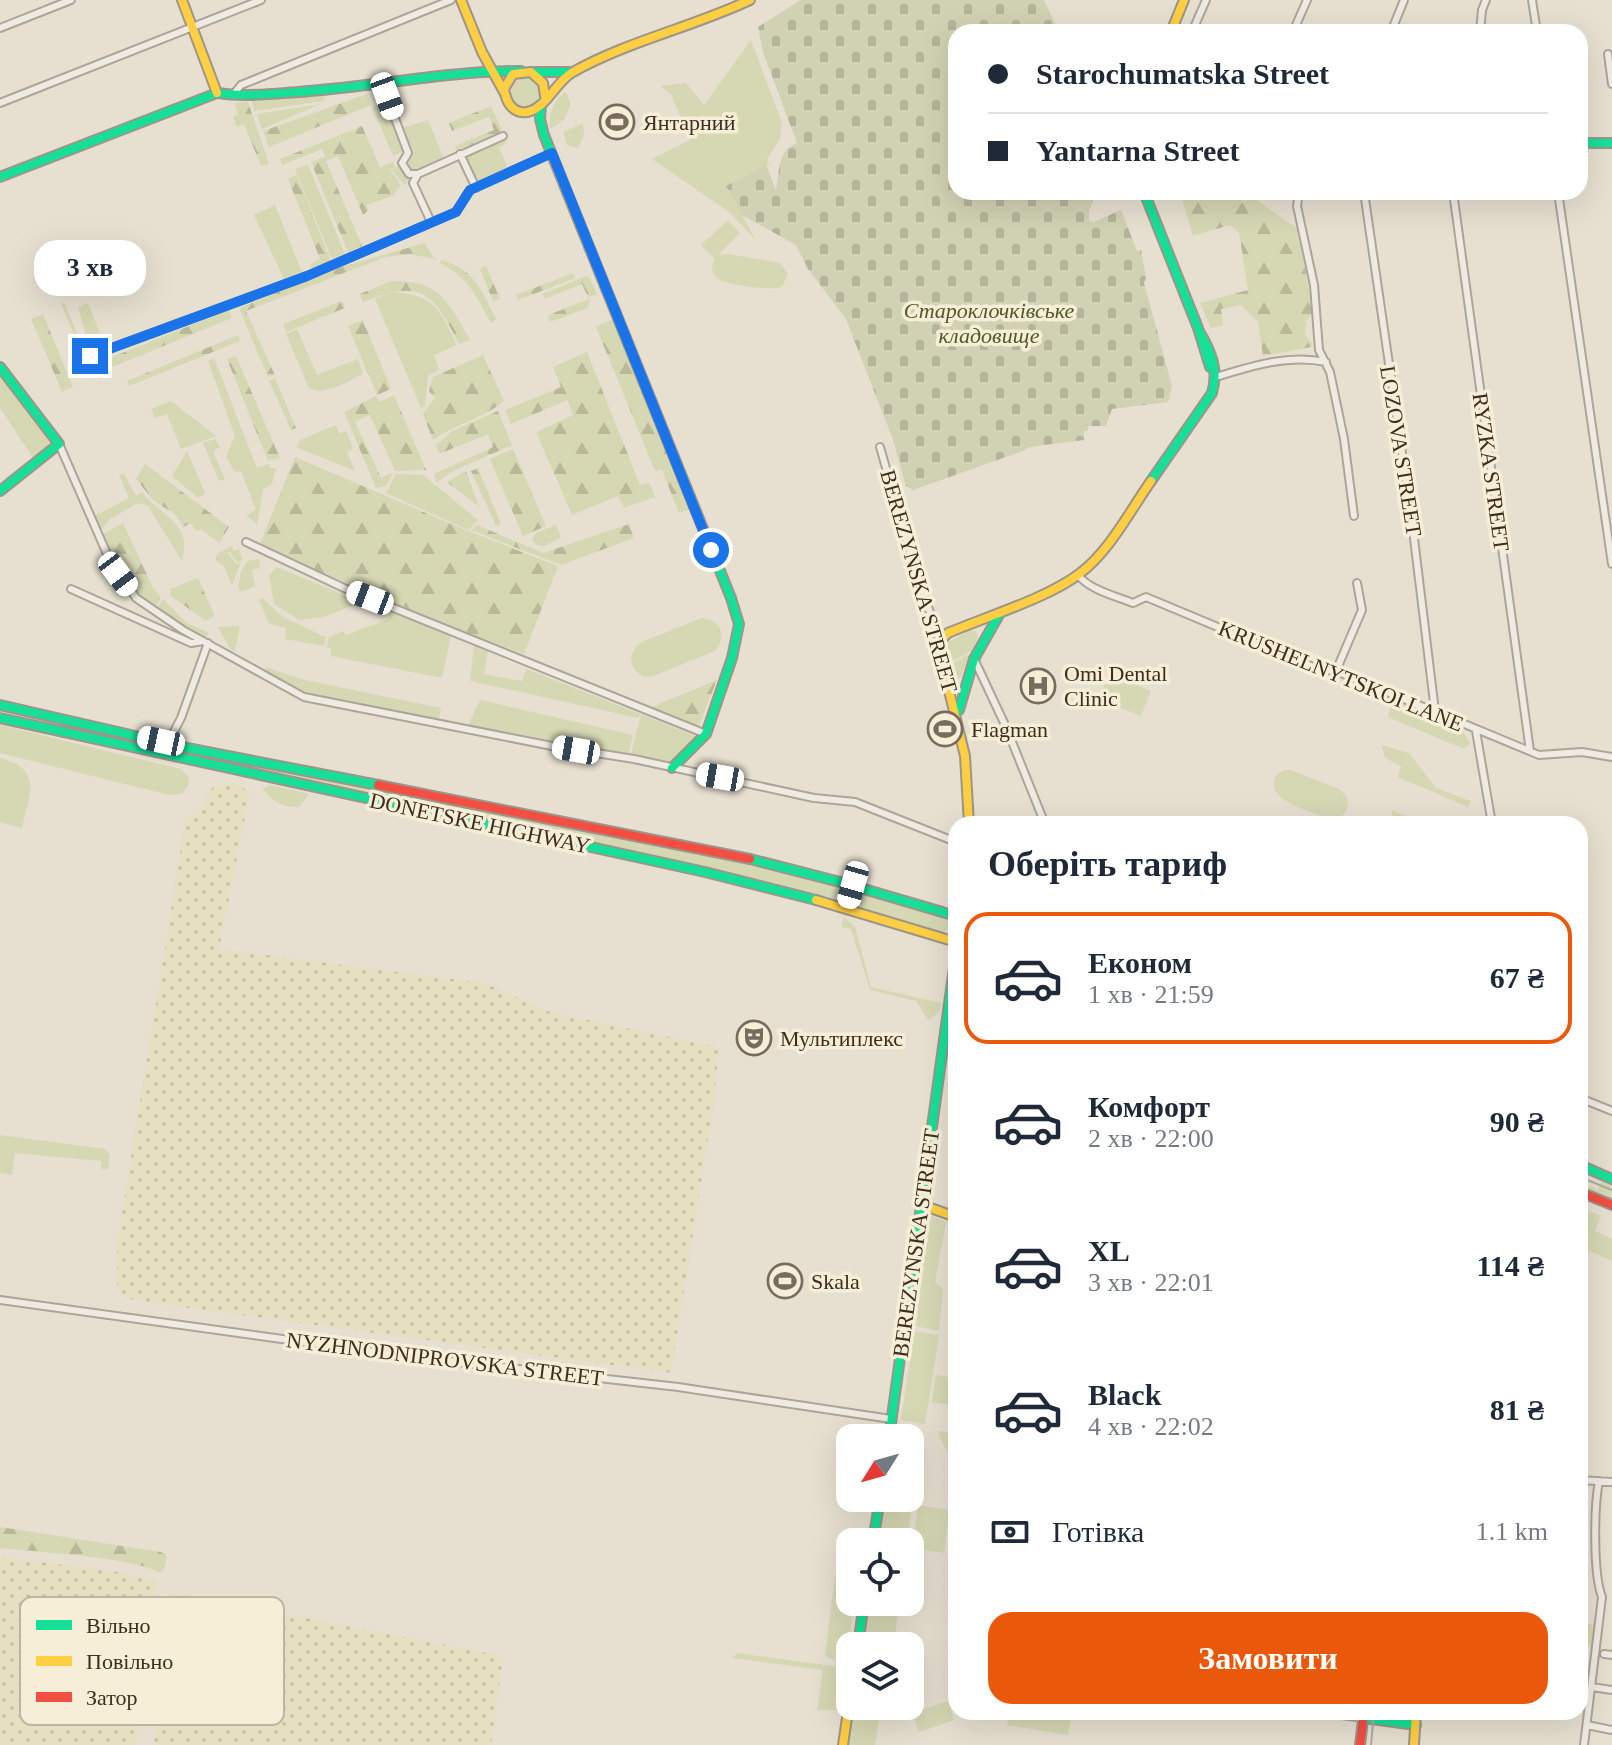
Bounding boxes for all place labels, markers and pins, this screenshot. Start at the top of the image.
sports icon: Янтарний [598,103,636,141]
place label: Янтарний [643,110,736,135]
place label: Omi Dental Clinic [1064,661,1167,711]
hospital icon: Omi Dental Clinic [1019,667,1057,705]
sports icon: Flagman [926,710,964,748]
place label: Flagman [971,717,1048,742]
theatre icon: Мультиплекс [735,1019,773,1057]
place label: Мультиплекс [780,1026,903,1051]
sports icon: Skala [766,1262,804,1300]
place label: Skala [811,1269,860,1294]

